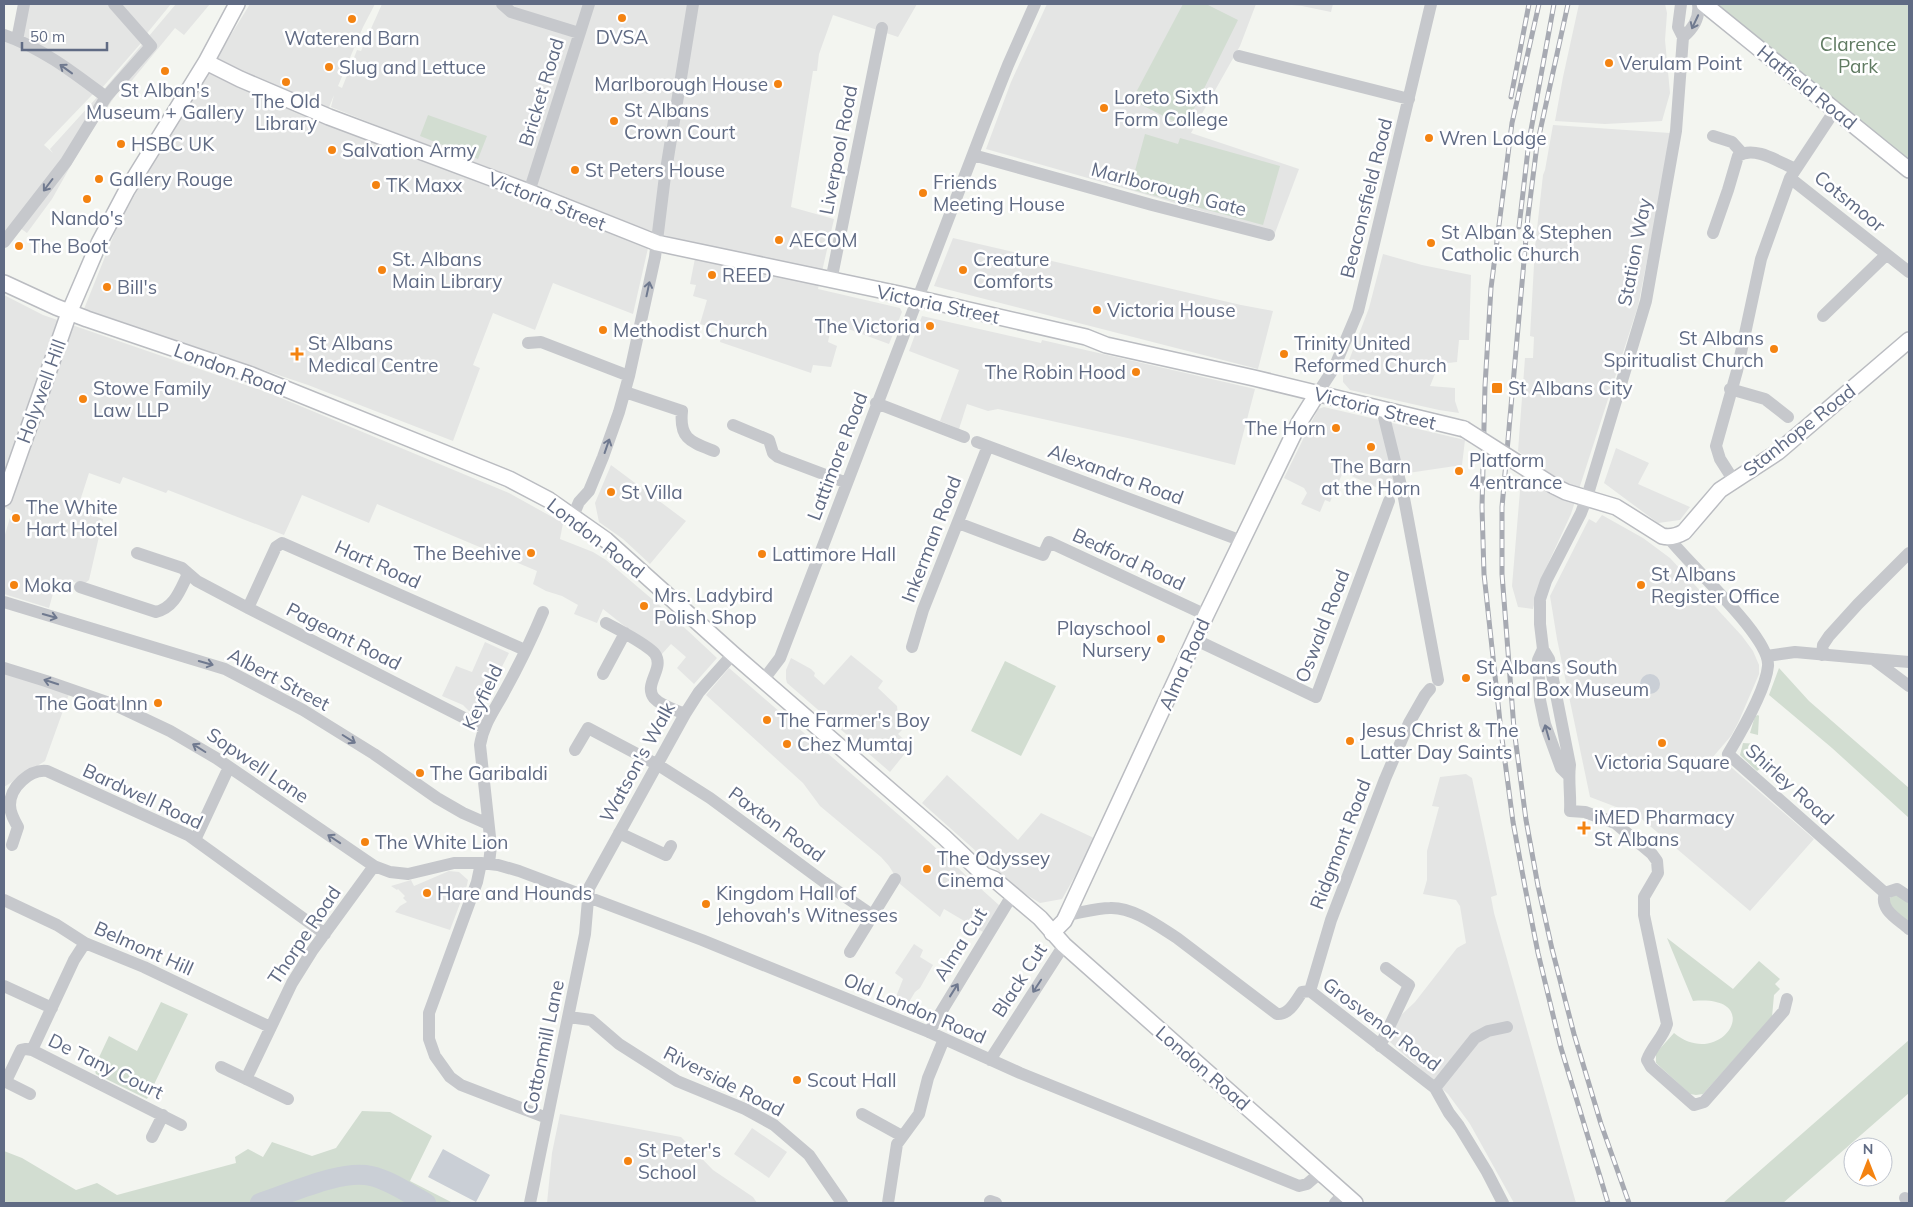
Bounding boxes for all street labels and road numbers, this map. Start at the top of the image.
street label: Bricket Road [513,35,569,149]
street label: Hatfield Road [1752,39,1862,135]
street label: Liverpool Road [814,83,862,217]
street label: Beaconsfield Road [1335,116,1397,280]
street label: Marlborough Gate [1089,157,1249,221]
street label: Cotsmoor [1810,165,1890,237]
street label: Victoria Street [485,166,610,236]
street label: Station Way [1612,196,1656,308]
street label: Victoria Street [874,279,1002,329]
street label: Holywell Hill [11,336,71,446]
street label: London Road [171,338,289,400]
street label: Stanhope Road [1738,379,1860,481]
street label: Victoria Street [1311,381,1439,435]
street label: Lattimore Road [802,388,872,524]
street label: Alexandra Road [1045,438,1187,510]
street label: Inkerman Road [896,472,966,606]
street label: London Road [542,492,650,584]
street label: Bedford Road [1069,522,1189,596]
street label: Hart Road [331,534,425,594]
street label: Oswald Road [1289,566,1355,686]
street label: Pageant Road [282,597,406,675]
street label: Alma Road [1153,614,1215,714]
street label: Albert Street [224,642,334,716]
street label: Keyfield [456,660,508,734]
street label: Watson's Walk [594,697,680,826]
street label: Sopwell Lane [202,722,314,808]
street label: Shirley Road [1741,738,1839,830]
street label: Bardwell Road [79,758,207,834]
street label: Ridgmont Road [1304,776,1376,912]
street label: Paxton Road [724,781,830,867]
street label: Thorpe Road [262,881,346,989]
street label: Alma Cut [928,903,992,985]
street label: Belmont Hill [91,915,197,981]
street label: Black Cut [986,938,1052,1022]
street label: Old London Road [840,967,990,1049]
street label: Grosvenor Road [1318,972,1446,1076]
street label: Cottonmill Lane [517,978,569,1116]
street label: London Road [1151,1021,1255,1115]
street label: De Tany Court [44,1028,168,1104]
street label: Riverside Road [660,1040,788,1122]

